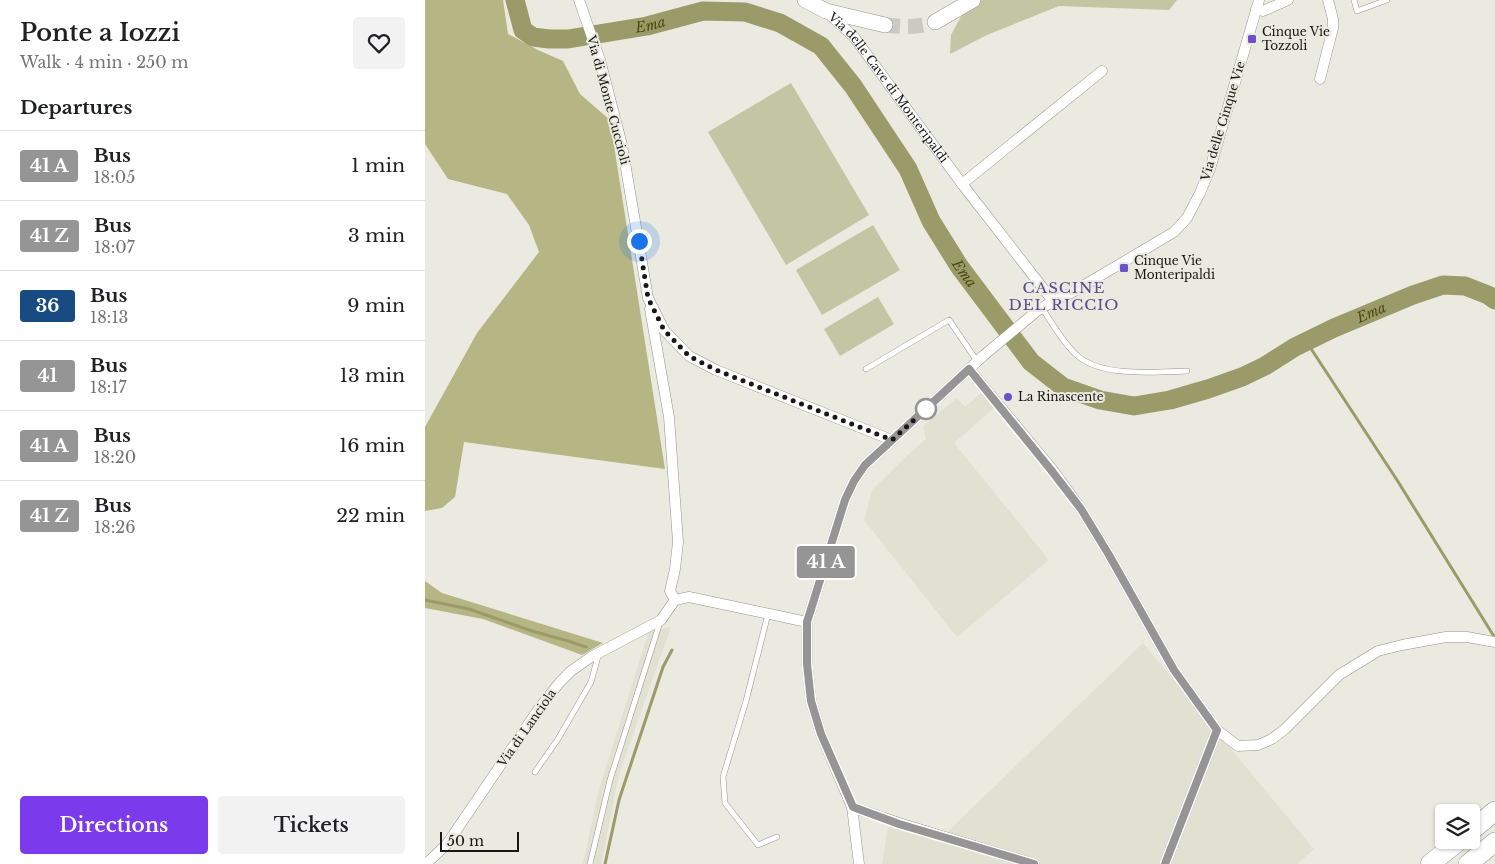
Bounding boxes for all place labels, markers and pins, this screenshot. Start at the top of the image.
place label: Cinque Vie Tozzoli [1262,24,1330,53]
marker: Cinque Vie Tozzoli [1246,33,1258,45]
place label: Cinque Vie Monteripaldi [1134,253,1215,282]
marker: Cinque Vie Monteripaldi [1118,262,1130,274]
place label: La Rinascente [1018,389,1104,404]
marker: La Rinascente [1002,391,1014,403]
unlabelled marker [915,398,937,420]

